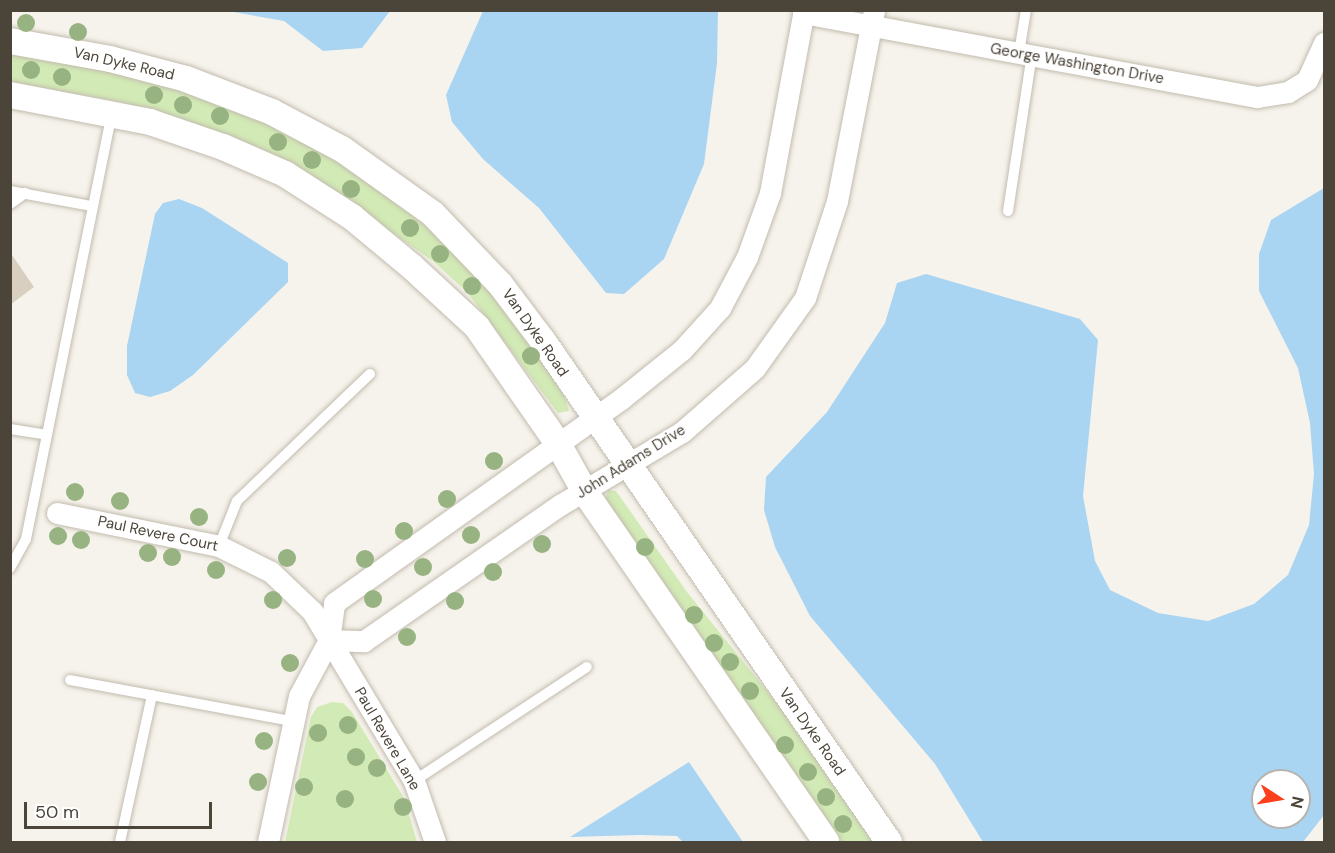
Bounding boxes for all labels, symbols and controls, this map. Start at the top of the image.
street label: George Washington Drive [989,40,1165,88]
street label: Van Dyke Road [72,44,176,84]
street label: Van Dyke Road [498,286,572,380]
street label: John Adams Drive [573,421,689,503]
street label: Paul Revere Court [96,512,220,556]
street label: Paul Revere Lane [350,684,424,794]
street label: Van Dyke Road [775,685,849,779]
north arrow [1251,769,1311,829]
scale bar [27,790,214,828]
text: N [1286,795,1309,810]
text: 50 m [35,800,79,824]

